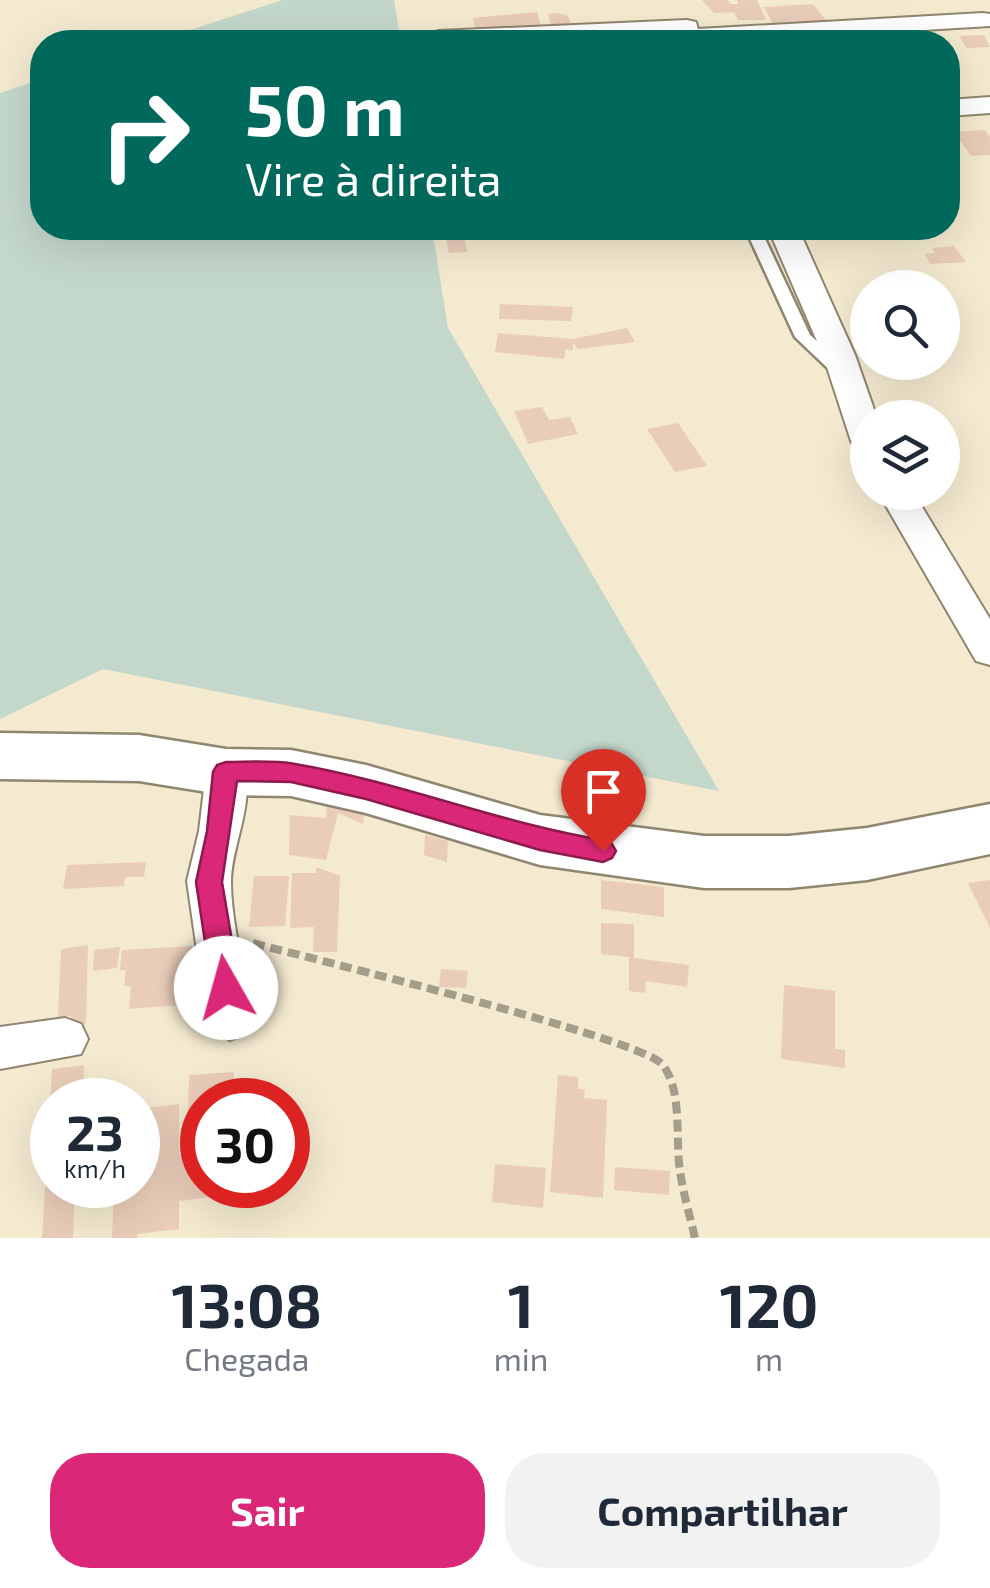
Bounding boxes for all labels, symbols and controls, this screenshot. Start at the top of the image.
text: 50 m [245,66,405,150]
icon: right [80,70,210,200]
text: Vire à direita [245,151,502,205]
map controls [850,270,960,510]
button: search [850,270,960,380]
button: layers [850,400,960,510]
pin [561,749,646,852]
icon: arrive [576,764,631,819]
position arrow [174,936,278,1040]
speed limit sign: 30 [180,1078,310,1208]
text: 23 [66,1101,124,1161]
text: km/h [64,1153,126,1183]
text: 13:08 [172,1268,322,1340]
text: 1 [508,1268,534,1340]
text: 120 [720,1268,818,1340]
text: Chegada [184,1339,309,1377]
text: min [494,1339,548,1377]
text: m [755,1339,783,1377]
button: Sair [50,1453,485,1568]
button: Compartilhar [505,1453,940,1568]

